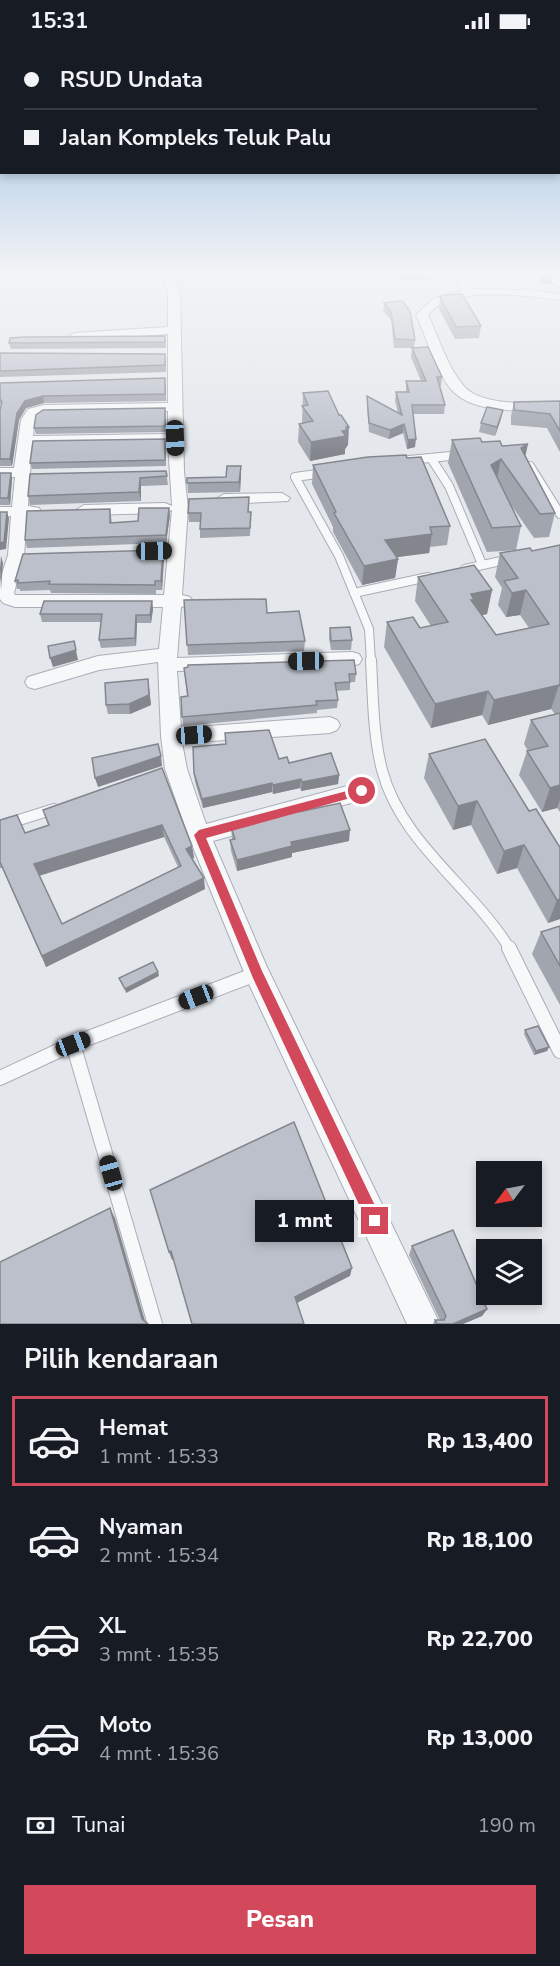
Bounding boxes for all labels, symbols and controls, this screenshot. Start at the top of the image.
text: 15:31 [30,6,88,36]
text: RSUD Undata [60,65,203,95]
text: Jalan Kompleks Teluk Palu [60,123,331,153]
car [165,420,185,456]
car [136,542,172,560]
car [288,652,324,670]
car [175,725,213,745]
route start [348,777,375,804]
car [176,982,216,1012]
car [53,1029,93,1059]
car [97,1153,125,1193]
north arrow [476,1161,542,1227]
map controls [476,1161,542,1305]
callout: 1 mnt [255,1200,354,1242]
text: 1 mnt [277,1207,332,1234]
route end [361,1207,388,1234]
button: layers [476,1239,542,1305]
text: Pilih kendaraan [24,1341,218,1378]
text: Hemat [99,1413,168,1443]
icon: car [27,1414,81,1468]
text: Rp 13,400 [426,1426,533,1456]
text: 1 mnt · 15:33 [99,1443,219,1470]
text: Nyaman [99,1512,183,1542]
icon: car [27,1513,81,1567]
text: Rp 18,100 [426,1525,533,1555]
text: 2 mnt · 15:34 [99,1542,219,1569]
text: XL [99,1611,126,1641]
icon: car [27,1612,81,1666]
text: Rp 22,700 [426,1624,533,1654]
text: 3 mnt · 15:35 [99,1641,219,1668]
text: Moto [99,1710,152,1740]
icon: car [27,1711,81,1765]
text: Rp 13,000 [426,1723,533,1753]
text: 4 mnt · 15:36 [99,1740,219,1767]
icon: cash [24,1809,57,1842]
text: Tunai [72,1810,125,1840]
text: 190 m [478,1812,536,1839]
button: Pesan [24,1885,536,1954]

